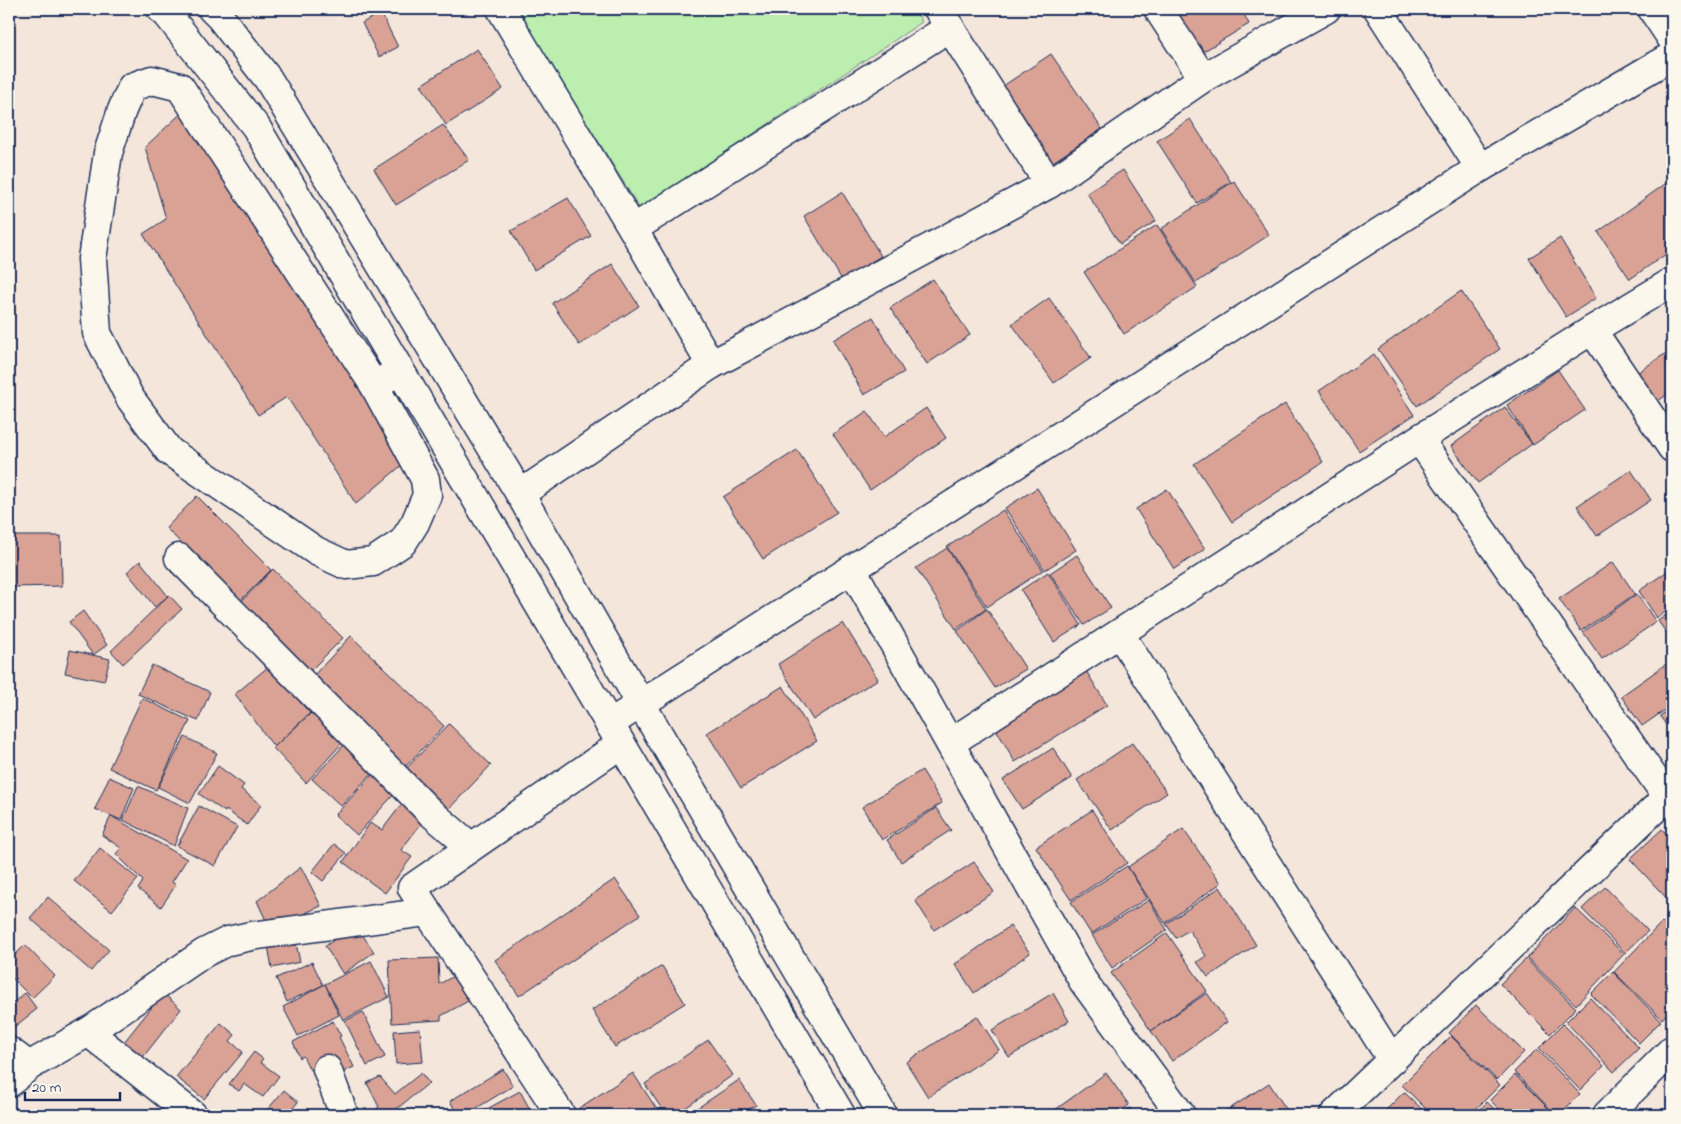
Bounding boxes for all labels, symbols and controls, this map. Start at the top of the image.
scale bar [25,1069,120,1101]
text: 20 m [32,1077,62,1099]

